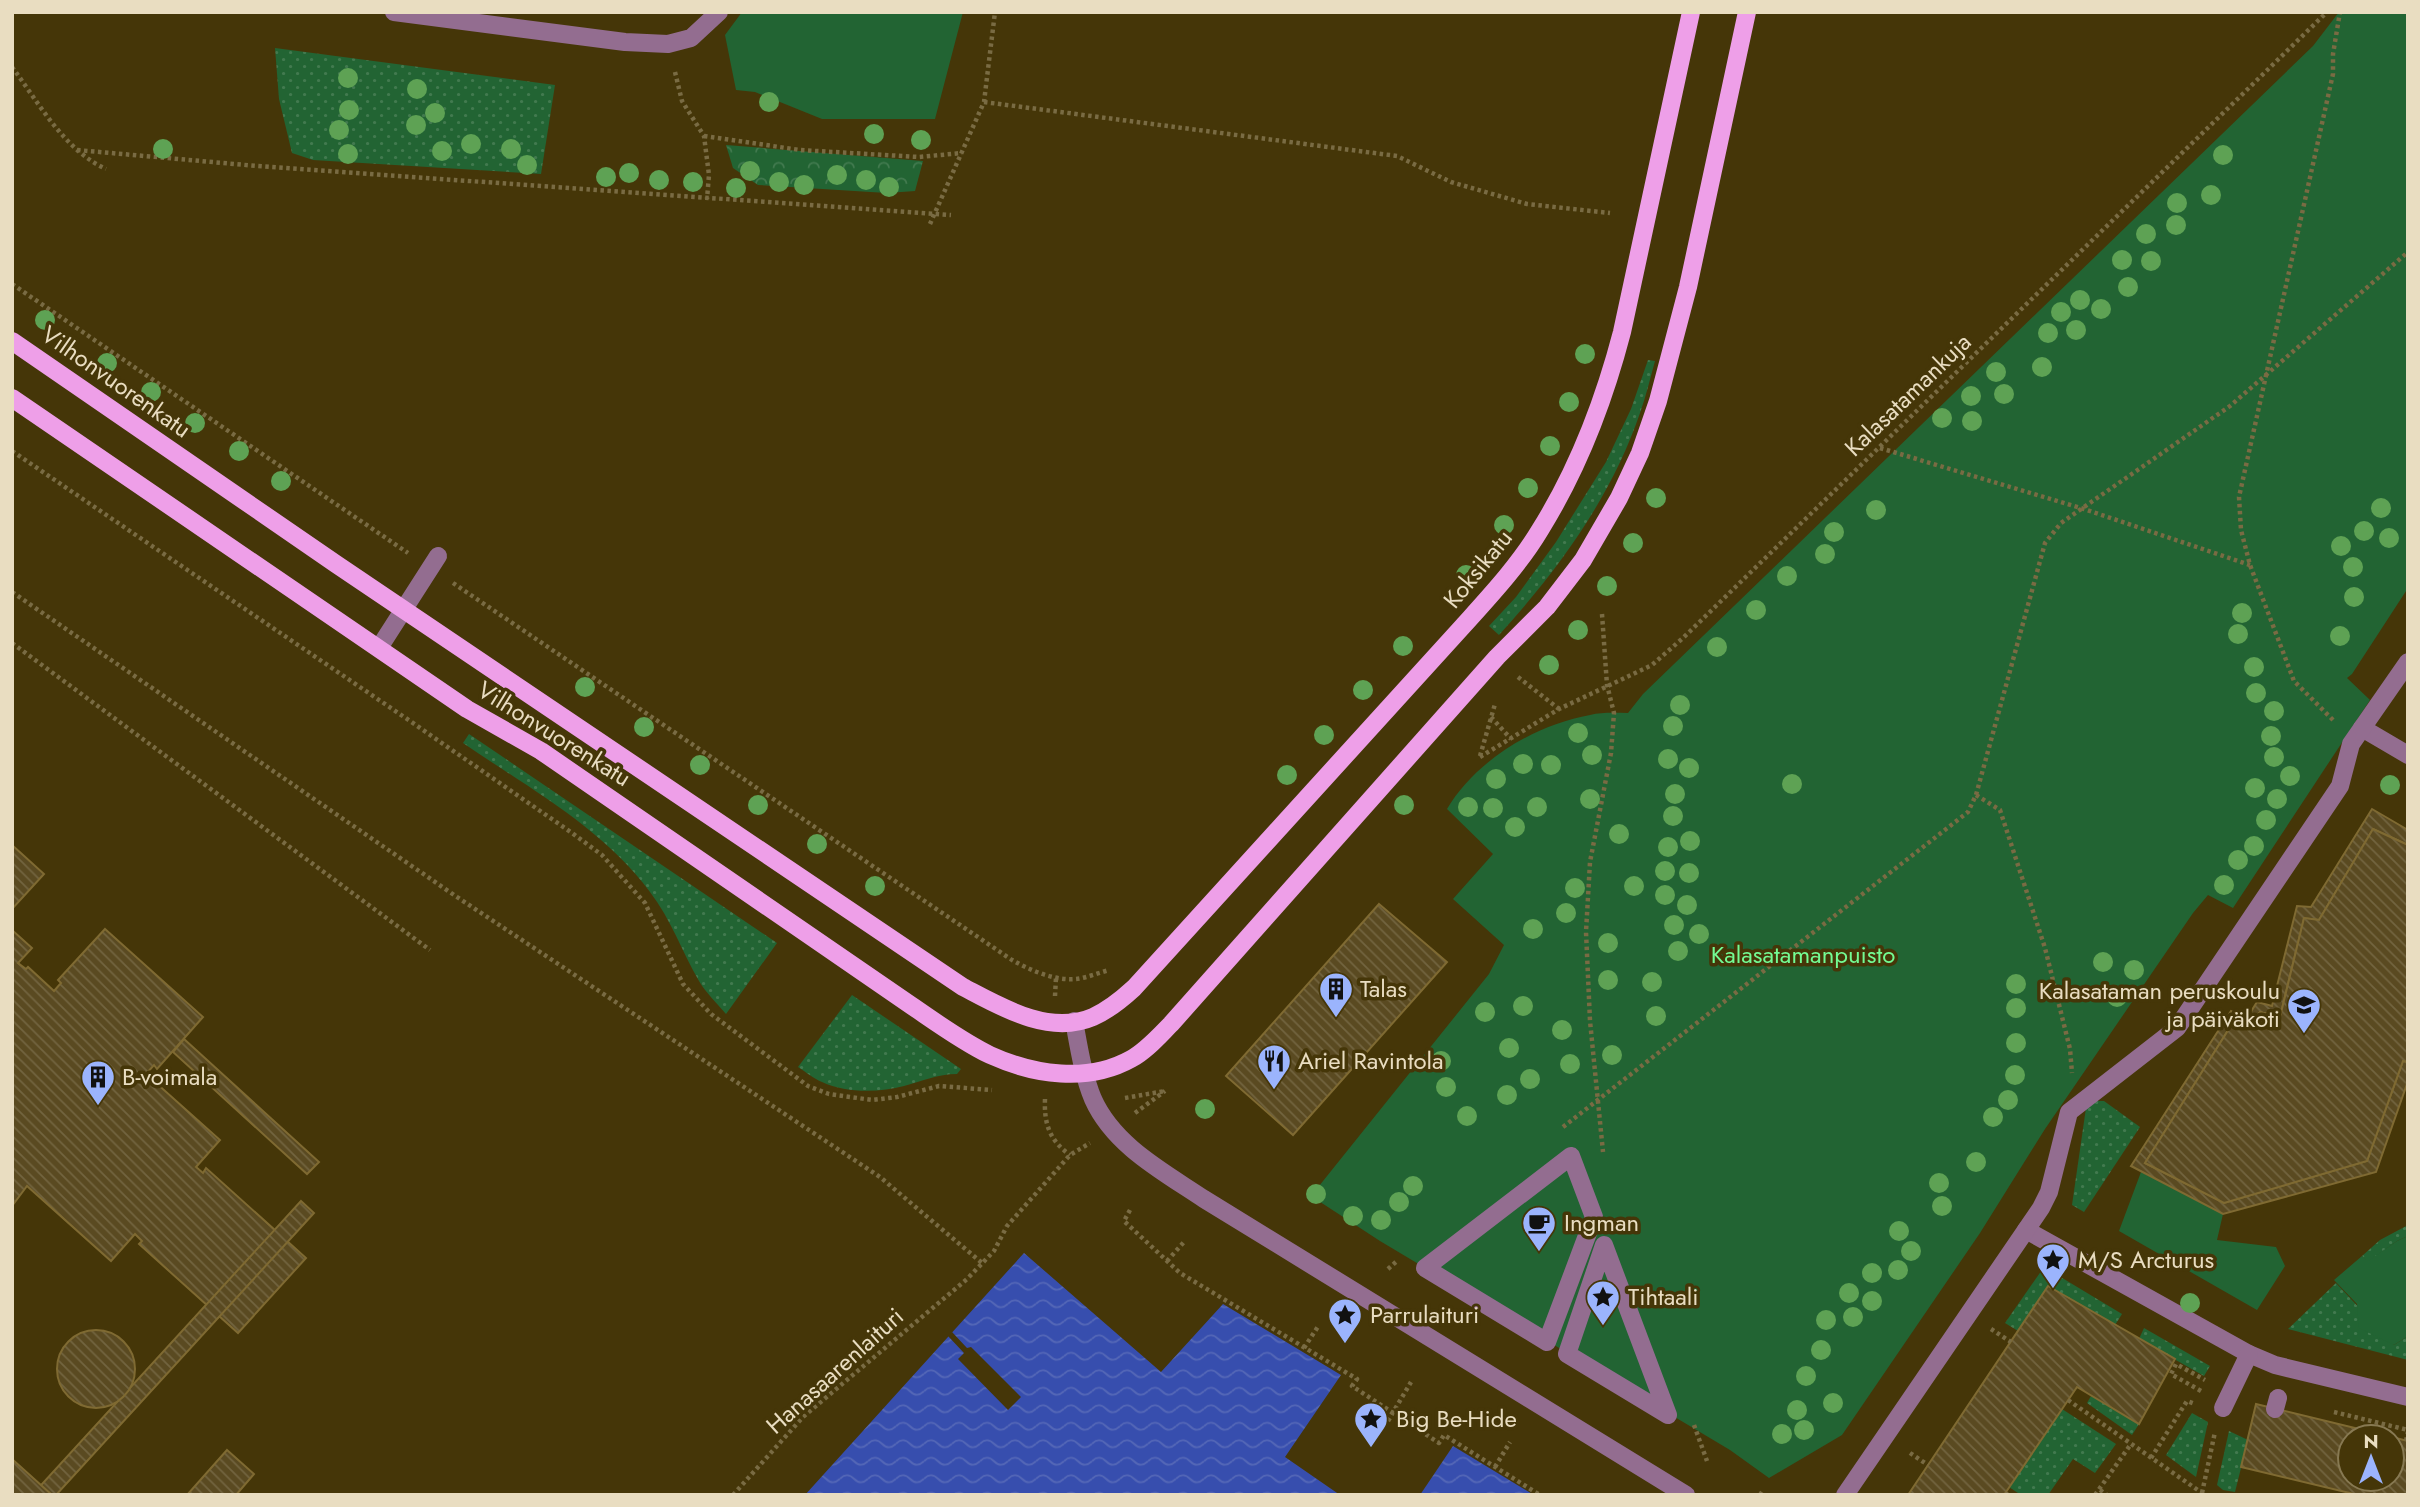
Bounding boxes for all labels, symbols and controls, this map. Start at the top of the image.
street label: Vilhonvuorenkatu [34,317,198,446]
street label: Kalasatamankuja [1837,325,1979,464]
street label: Koksikatu [1435,522,1520,616]
street label: Vilhonvuorenkatu [471,672,638,795]
park label: Kalasatamanpuisto [1711,937,1895,972]
building icon: Talas [1317,970,1355,1019]
place label: Talas [1360,971,1407,1006]
place label: Kalasataman peruskoulu ja päiväkoti [2039,973,2280,1036]
school or university icon: Kalasataman peruskoulu ja päiväkoti [2285,986,2323,1035]
restaurant icon: Ariel Ravintola [1255,1042,1293,1091]
place label: Ariel Ravintola [1298,1043,1444,1078]
building icon: B-voimala [79,1058,117,1107]
place label: B-voimala [122,1059,217,1094]
cafe icon: Ingman [1520,1204,1558,1253]
place label: Ingman [1564,1205,1639,1240]
place icon: M/S Arcturus [2034,1241,2072,1290]
place label: M/S Arcturus [2078,1242,2214,1277]
place icon: Tihtaali [1584,1278,1622,1327]
place label: Tihtaali [1628,1279,1699,1314]
place icon: Parrulaituri [1326,1296,1364,1345]
place label: Parrulaituri [1370,1297,1479,1332]
street label: Hanasaarenlaituri [758,1299,911,1442]
place icon: Big Be-Hide [1352,1400,1390,1449]
place label: Big Be-Hide [1396,1401,1517,1436]
north arrow [2336,1423,2406,1493]
text: N [2363,1428,2379,1455]

